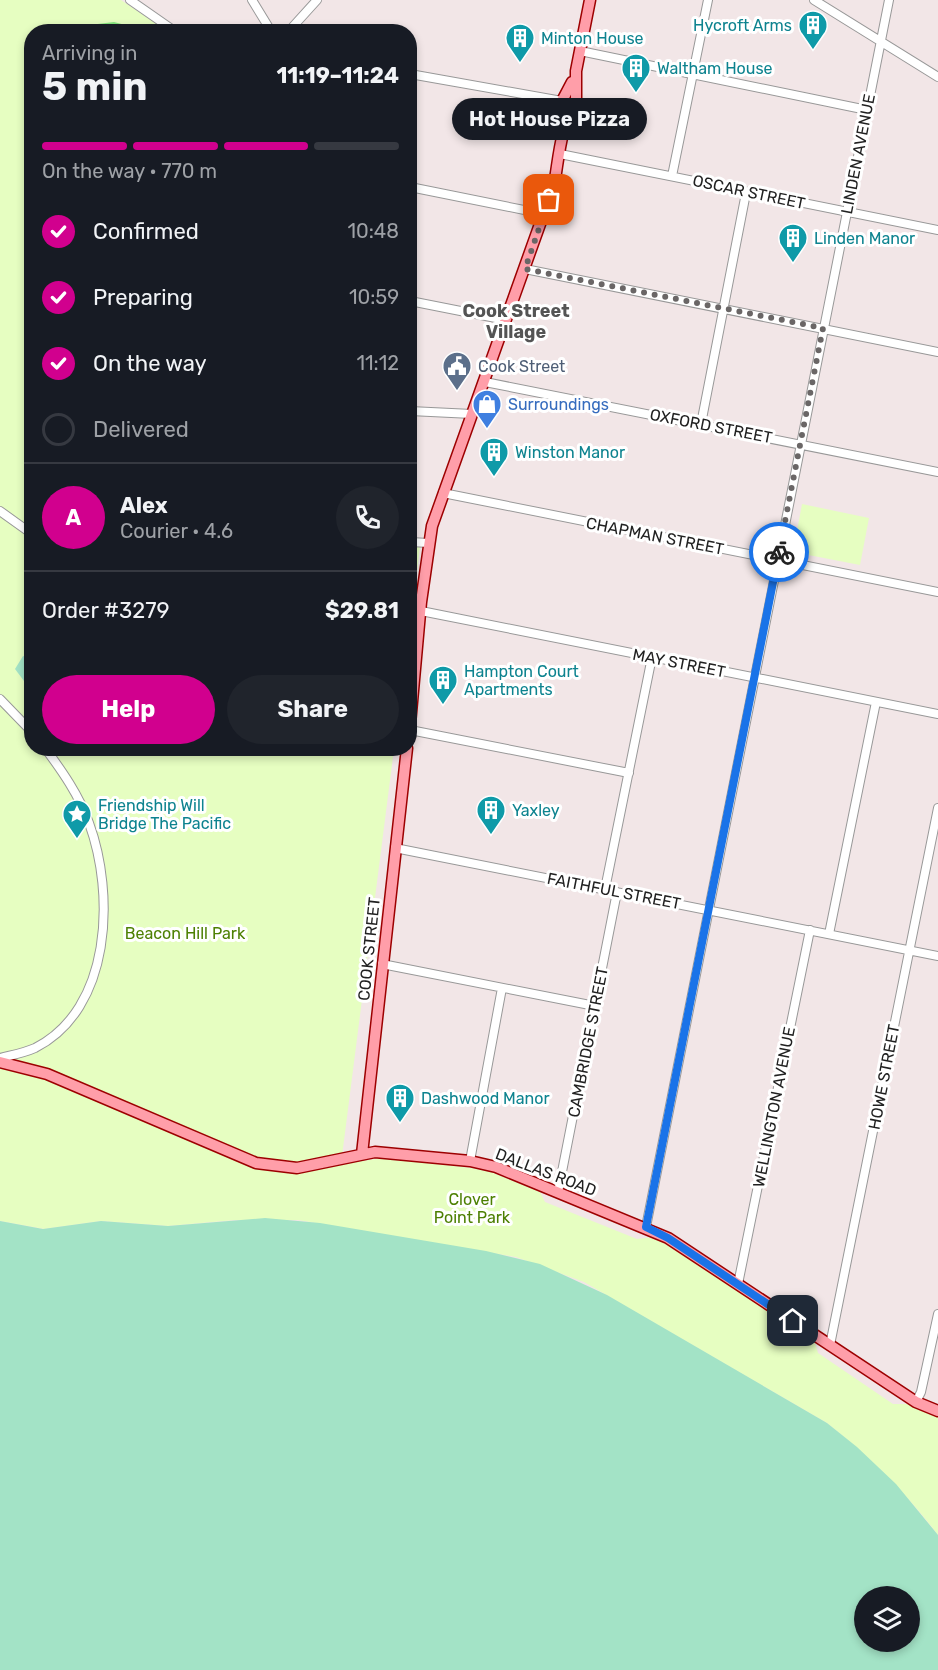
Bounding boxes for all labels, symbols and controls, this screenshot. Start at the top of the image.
building icon: Hycroft Arms [797,9,829,51]
place label: Hycroft Arms [693,16,792,35]
building icon: Minton House [504,22,536,64]
place label: Minton House [541,29,644,48]
text: Arriving in [42,41,137,65]
building icon: Waltham House [620,52,652,94]
place label: Waltham House [657,59,773,78]
text: 11:19–11:24 [276,62,399,89]
text: 5 min [42,64,147,110]
street label: LINDEN AVENUE [837,92,879,216]
callout: Hot House Pizza [452,98,646,140]
text: Hot House Pizza [469,107,630,131]
text: On the way · 770 m [42,159,217,183]
street label: OSCAR STREET [691,171,807,213]
pin [523,174,574,225]
icon: bag [532,183,565,216]
icon: check [42,215,75,248]
text: Confirmed [93,218,199,245]
text: 10:48 [347,219,399,243]
building icon: Linden Manor [777,222,809,264]
place label: Linden Manor [814,229,915,248]
icon: check [42,281,75,314]
text: Preparing [93,284,193,311]
text: 10:59 [349,285,399,309]
district label: Cook Street Village [462,300,570,343]
icon: check [42,347,75,380]
text: On the way [93,350,207,377]
public building icon: Cook Street [441,350,473,392]
text: 11:12 [356,351,399,375]
place label: Cook Street [478,357,565,376]
shop icon: Surroundings [471,388,503,430]
place label: Surroundings [508,395,609,414]
street label: OXFORD STREET [648,405,774,447]
text: Delivered [93,416,189,443]
building icon: Winston Manor [478,436,510,478]
place label: Winston Manor [515,443,625,462]
button: phone [336,486,399,549]
text: Alex [120,492,168,519]
text: A [66,504,81,531]
street label: CHAPMAN STREET [585,513,725,559]
text: Courier · 4.6 [120,519,233,543]
courier [749,522,809,582]
icon: bike [763,536,796,569]
text: Order #3279 [42,597,170,624]
text: $29.81 [325,597,399,624]
street label: MAY STREET [631,645,727,681]
place label: Hampton Court Apartments [464,662,579,699]
building icon: Hampton Court Apartments [427,664,459,706]
button: Help [42,675,215,744]
button: Share [227,675,399,744]
building icon: Yaxley [475,794,507,836]
place label: Friendship Will Bridge The Pacific [98,796,231,833]
place icon: Friendship Will Bridge The Pacific [61,798,93,840]
place label: Yaxley [512,801,560,820]
street label: FAITHFUL STREET [546,869,682,913]
street label: COOK STREET [354,896,384,1002]
park label: Beacon Hill Park [125,924,246,943]
street label: CAMBRIDGE STREET [564,965,612,1119]
street label: HOWE STREET [864,1023,904,1131]
street label: WELLINGTON AVENUE [749,1025,799,1189]
building icon: Dashwood Manor [384,1082,416,1124]
place label: Dashwood Manor [421,1089,550,1108]
street label: DALLAS ROAD [493,1144,599,1200]
park label: Clover Point Park [434,1190,511,1227]
pin [767,1295,818,1346]
icon: home [776,1304,809,1337]
map controls [854,1586,920,1652]
button: layers [854,1586,920,1652]

